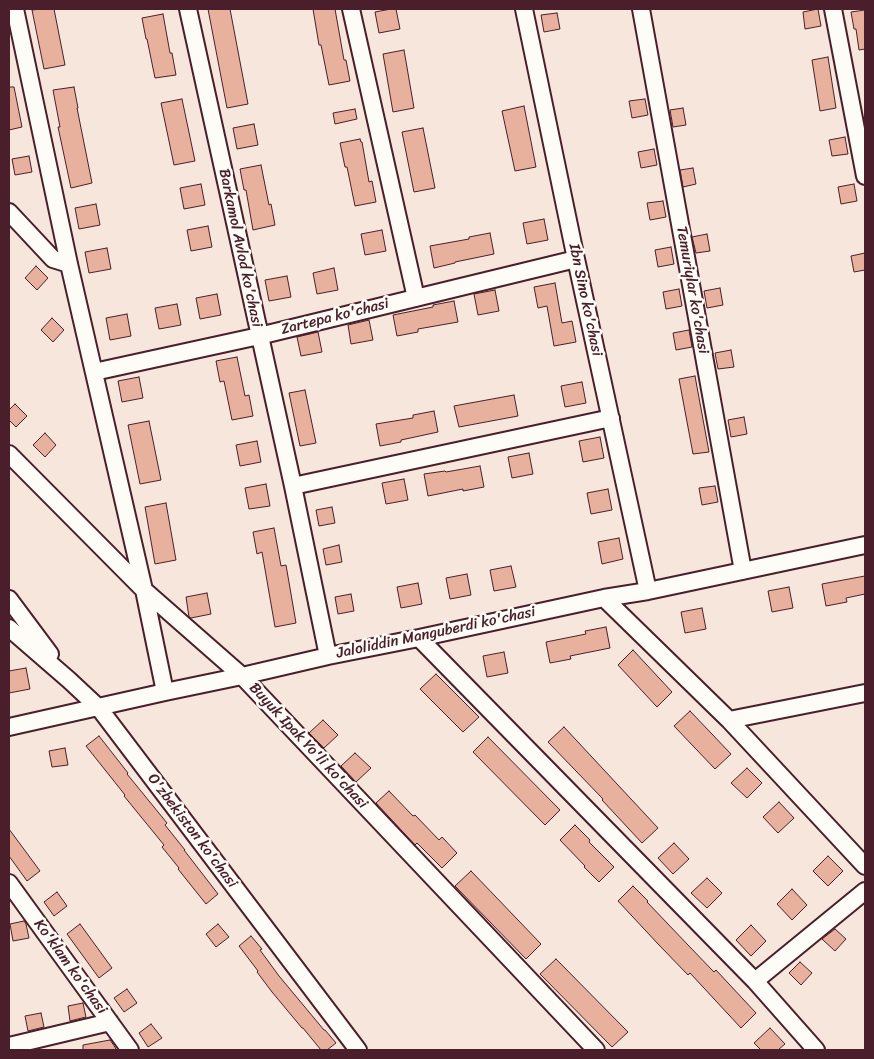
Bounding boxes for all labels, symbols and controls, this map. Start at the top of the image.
street label: Barkamol Avlod ko'chasi [214,167,266,329]
street label: Temuriylar ko'chasi [672,225,712,355]
street label: Ibn Sino ko'chasi [564,242,606,358]
street label: Zartepa ko'chasi [279,295,391,339]
street label: Jaloliddin Manguberdi ko'chasi [335,603,537,663]
street label: Buyuk Ipak Yo'li ko'chasi [245,679,371,813]
street label: O'zbekiston ko'chasi [143,770,241,892]
street label: Ko'klam ko'chasi [30,916,110,1018]

